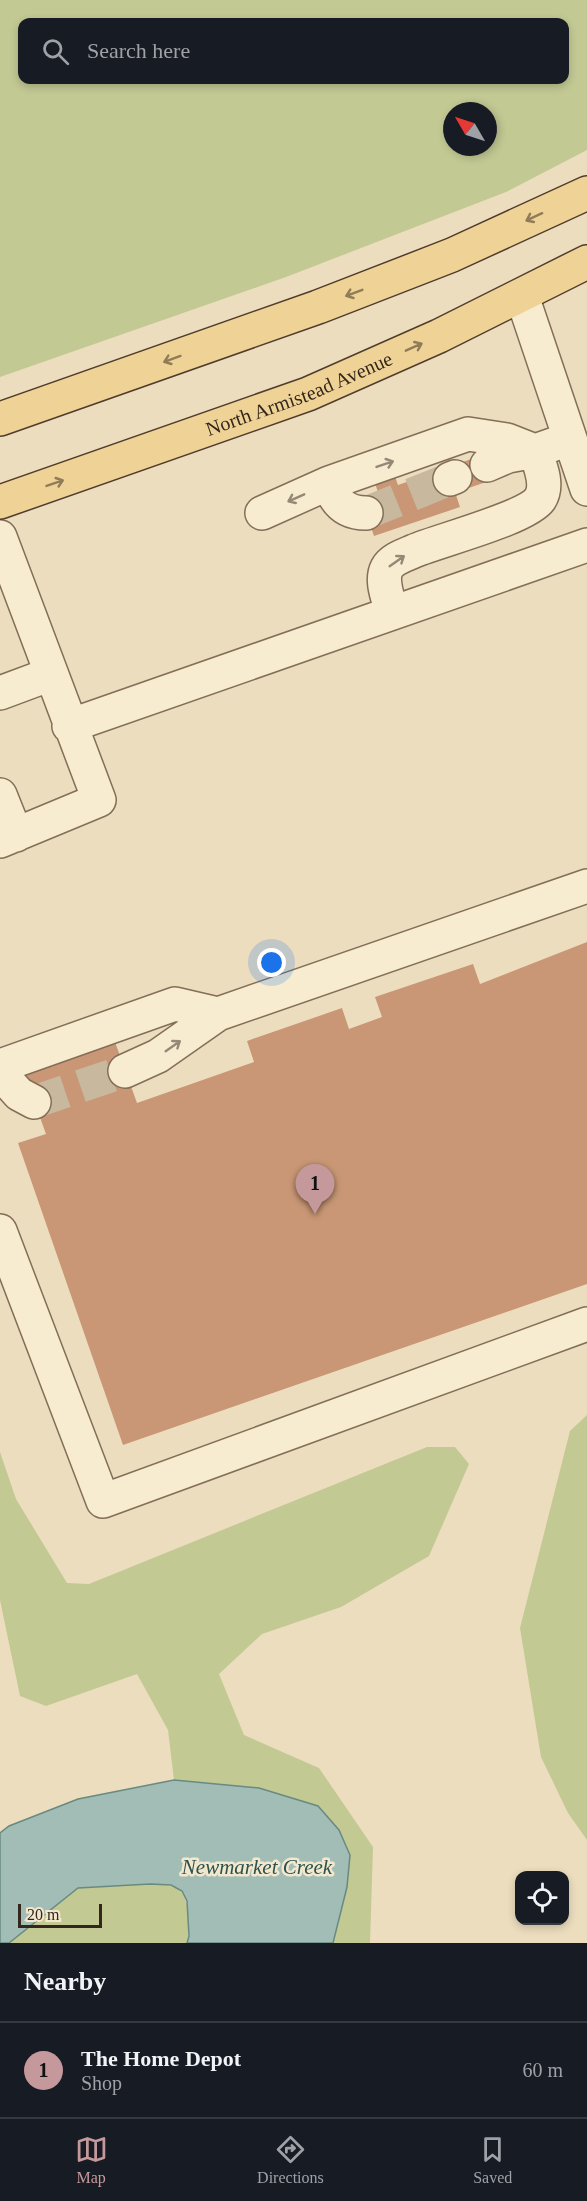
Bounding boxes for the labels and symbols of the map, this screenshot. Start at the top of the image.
north arrow [443,102,497,156]
one-way arrow [525,212,543,224]
one-way arrow [345,288,364,299]
one-way arrow [404,341,423,352]
street label: North Armistead Avenue [203,347,396,440]
one-way arrow [163,354,182,365]
one-way arrow [375,458,393,469]
one-way arrow [45,476,64,487]
one-way arrow [287,493,305,504]
one-way arrow [389,555,405,567]
your location [257,948,286,977]
one-way arrow [165,1040,181,1052]
pin: 1 [296,1164,334,1214]
water label: Newmarket Creek [181,1855,333,1879]
scale bar [18,1901,102,1928]

